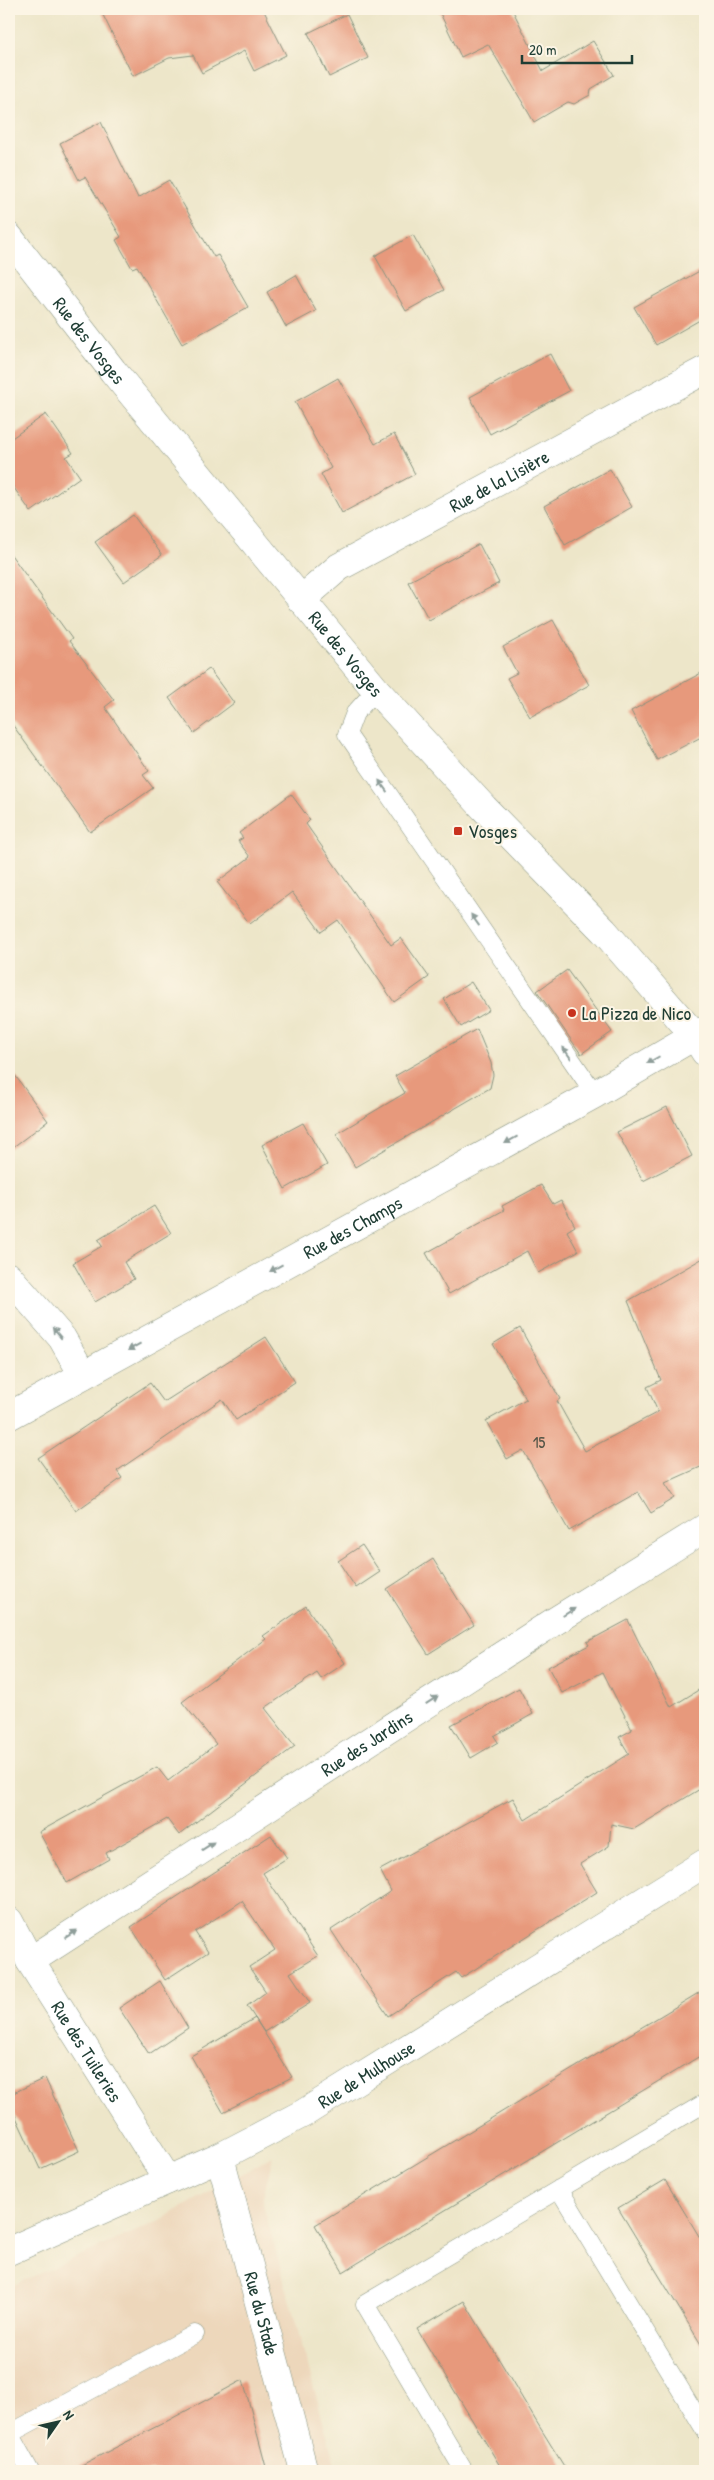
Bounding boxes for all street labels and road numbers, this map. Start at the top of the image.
street label: Rue des Vosges [47,291,132,390]
street label: Rue de la Lisière [444,443,554,518]
street label: Rue des Vosges [303,605,389,702]
street label: Rue des Champs [298,1190,407,1265]
street label: Rue des Jardins [316,1704,417,1782]
street label: Rue des Tuileries [45,1996,129,2107]
street label: Rue de Mulhouse [313,2034,420,2114]
street label: Rue du Stade [238,2269,286,2358]

